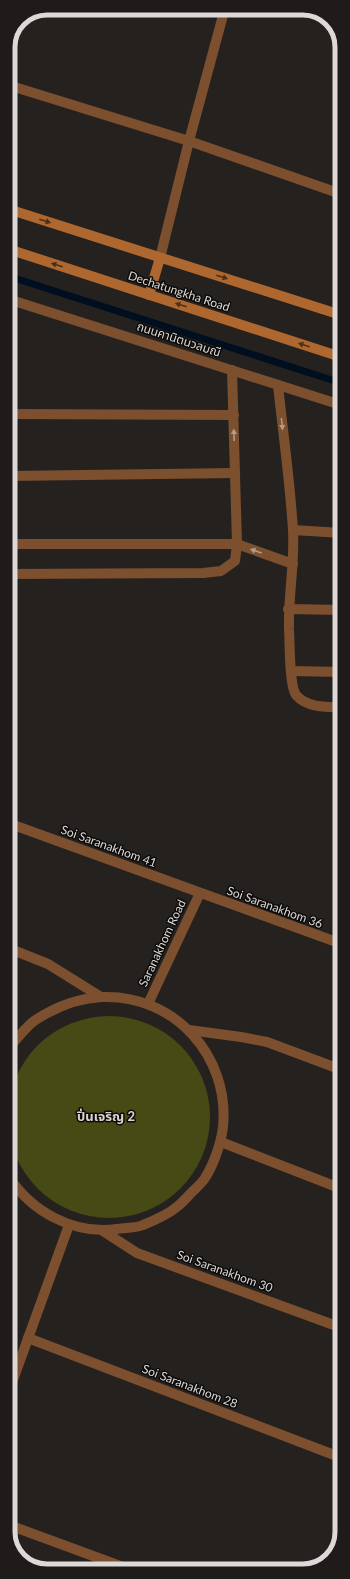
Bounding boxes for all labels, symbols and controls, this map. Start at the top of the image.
one-way arrow [40,218,52,224]
one-way arrow [51,262,63,268]
street label: Dechatungkha Road [126,267,232,315]
one-way arrow [217,274,229,280]
one-way arrow [174,302,186,308]
street label: ถนนคานิตนวลมณี [135,318,223,360]
one-way arrow [298,342,310,348]
one-way arrow [279,418,285,430]
one-way arrow [231,428,237,441]
one-way arrow [250,548,262,554]
street label: Soi Saranakhom 41 [59,822,159,870]
street label: Soi Saranakhom 36 [225,883,325,931]
street label: Saranakhom Road [135,897,189,989]
district label: ปิ่นเจริญ 2 [76,1108,135,1124]
street label: Soi Saranakhom 30 [175,1247,275,1295]
street label: Soi Saranakhom 28 [140,1361,240,1411]

